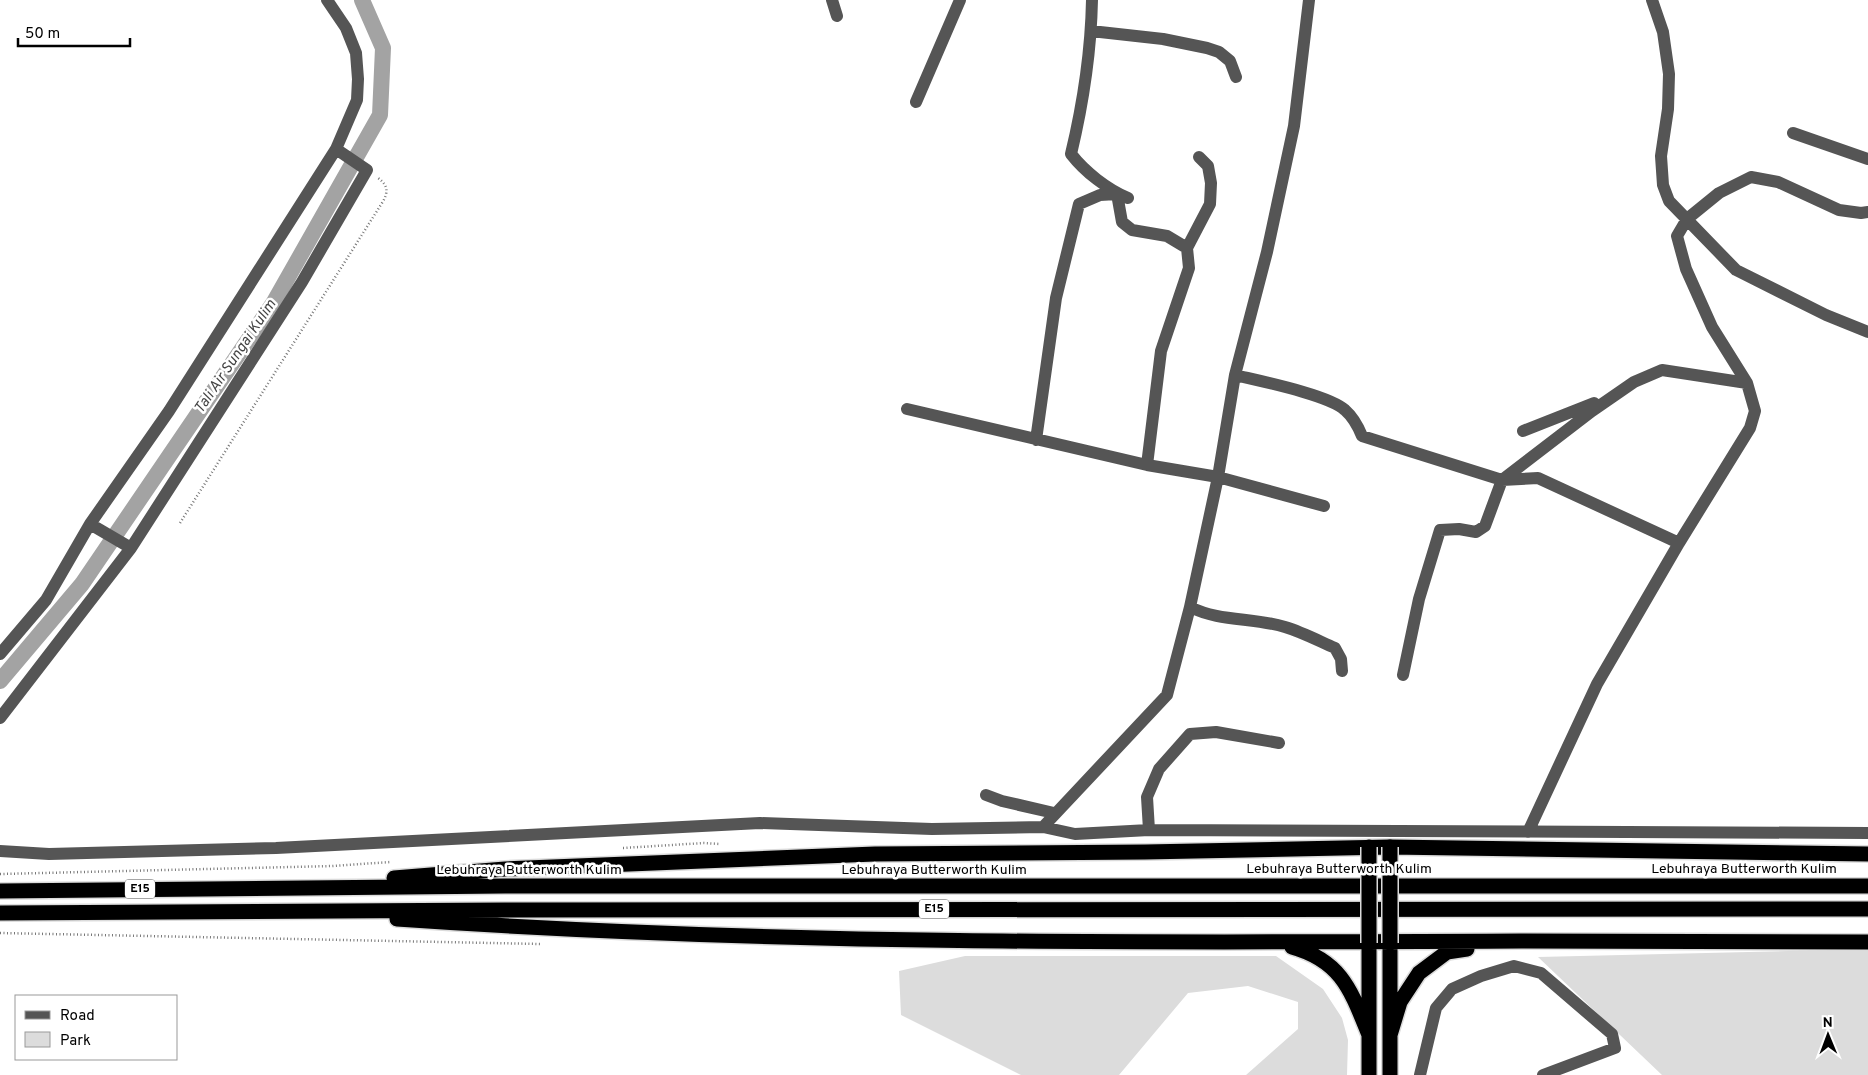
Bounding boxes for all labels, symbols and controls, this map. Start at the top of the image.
scale bar [18,15,130,47]
text: 50 m [25,25,60,44]
water label: Tali Air Sungai Kulim [191,296,282,418]
street label: Lebuhraya Butterworth Kulim [1246,861,1432,878]
street label: Lebuhraya Butterworth Kulim [1651,861,1837,878]
street label: Lebuhraya Butterworth Kulim [436,862,622,879]
street label: Lebuhraya Butterworth Kulim [841,862,1027,879]
road number: E15 [125,880,155,899]
road number: E15 [919,900,949,919]
legend [15,995,178,1060]
text: Road [60,1007,95,1026]
north arrow [1803,1010,1853,1060]
text: N [1823,1015,1833,1032]
text: Park [60,1032,91,1051]

